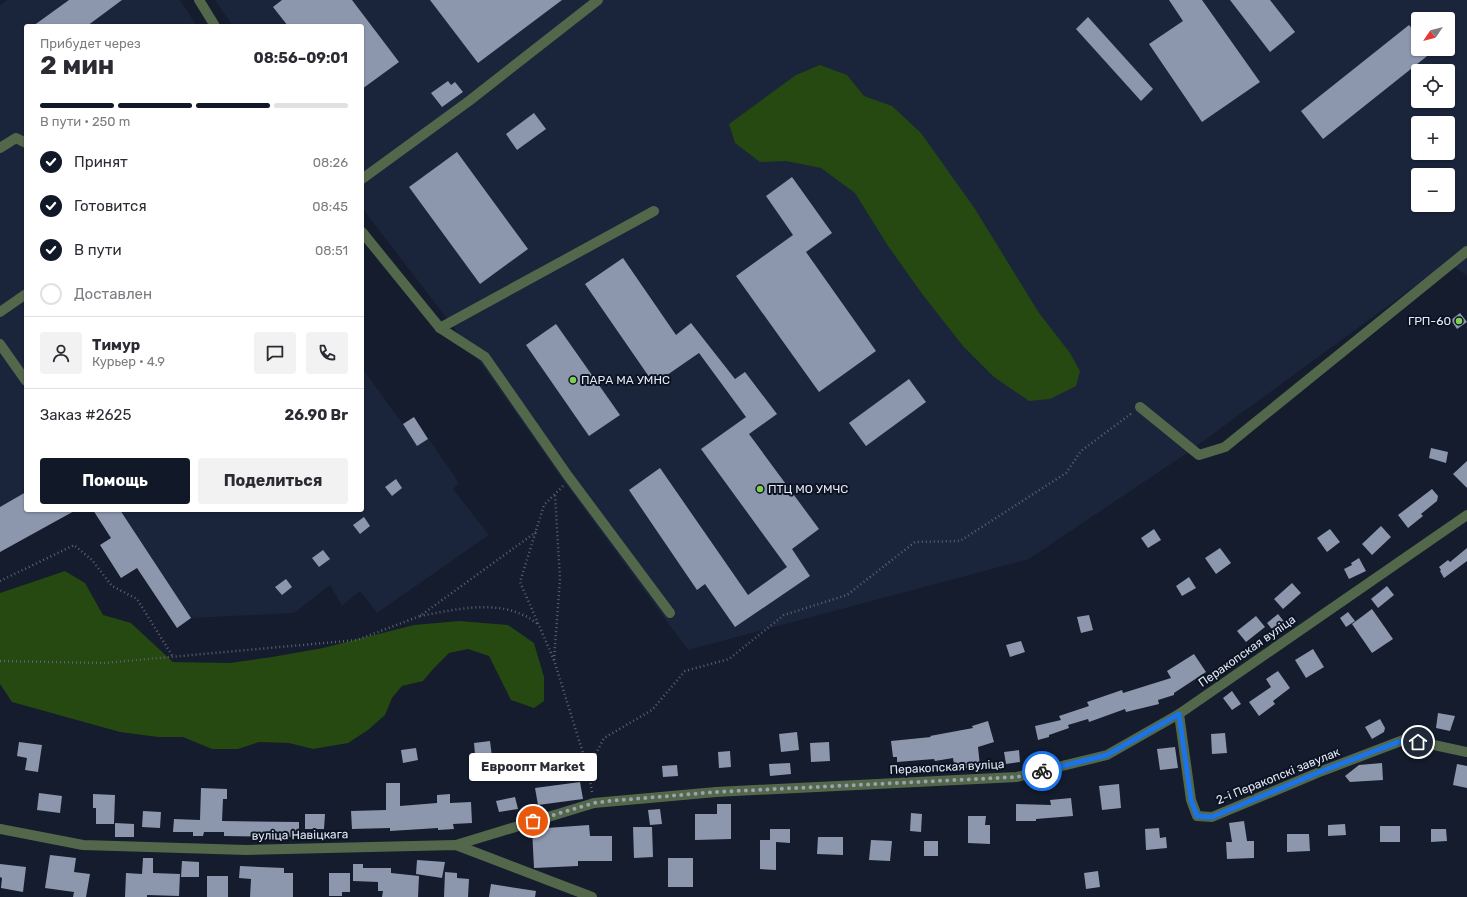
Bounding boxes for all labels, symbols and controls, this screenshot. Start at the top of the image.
north arrow [1411,12,1455,56]
map controls [1411,12,1455,212]
text: Прибудет через [40,36,141,51]
text: 08:56–09:01 [253,49,348,67]
text: 2 мин [40,50,114,81]
button: locate [1411,64,1455,108]
text: В пути · 250 m [40,114,130,129]
button: + [1411,116,1455,160]
icon: check [40,151,62,173]
text: Принят [74,153,128,171]
text: 08:26 [313,155,348,170]
button: − [1411,168,1455,212]
icon: check [40,195,62,217]
text: Готовится [74,197,147,215]
text: 08:45 [312,199,348,214]
icon: check [40,239,62,261]
text: В пути [74,241,122,259]
text: 08:51 [315,243,348,258]
text: Доставлен [74,285,152,303]
place label: ГРП-60 [1408,314,1451,328]
marker: ГРП-60 [1454,316,1464,326]
button: person [40,332,82,374]
button: chat [254,332,296,374]
button: phone [306,332,348,374]
text: Тимур [92,336,140,354]
text: Курьер · 4.9 [92,354,165,369]
place label: ПАРА МА УМНС [581,373,670,387]
marker: ПАРА МА УМНС [568,375,578,385]
text: Заказ #2625 [40,406,131,424]
text: 26.90 Br [284,406,348,424]
button: Помощь [40,458,190,504]
button: Поделиться [198,458,348,504]
place label: ПТЦ МО УМЧС [768,482,848,496]
marker: ПТЦ МО УМЧС [755,484,765,494]
street label: Перакопская вуліца [1196,612,1298,690]
pin [1401,725,1435,759]
icon: home [1407,731,1429,753]
street label: 2-і Перакопскі завулак [1214,745,1342,807]
courier [1022,751,1062,791]
callout: Евроопт Market [469,753,597,781]
street label: Перакопская вуліца [889,757,1005,777]
text: Евроопт Market [481,759,585,774]
icon: bike [1031,760,1053,782]
pin [516,804,550,838]
icon: bag [522,810,544,832]
street label: вуліца Навіцкага [251,827,349,843]

